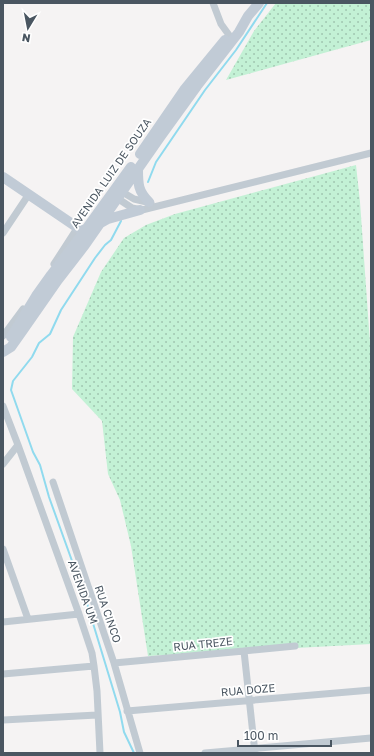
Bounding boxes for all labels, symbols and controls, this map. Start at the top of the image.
north arrow [8,8,48,48]
text: N [21,31,31,45]
street label: AVENIDA LUIZ DE SOUZA [68,115,154,230]
street label: AVENIDA UM [66,558,101,626]
street label: RUA CINCO [93,583,124,644]
street label: RUA TREZE [173,634,234,653]
street label: RUA DOZE [220,681,276,698]
scale bar [238,722,331,748]
text: 100 m [244,728,278,743]

